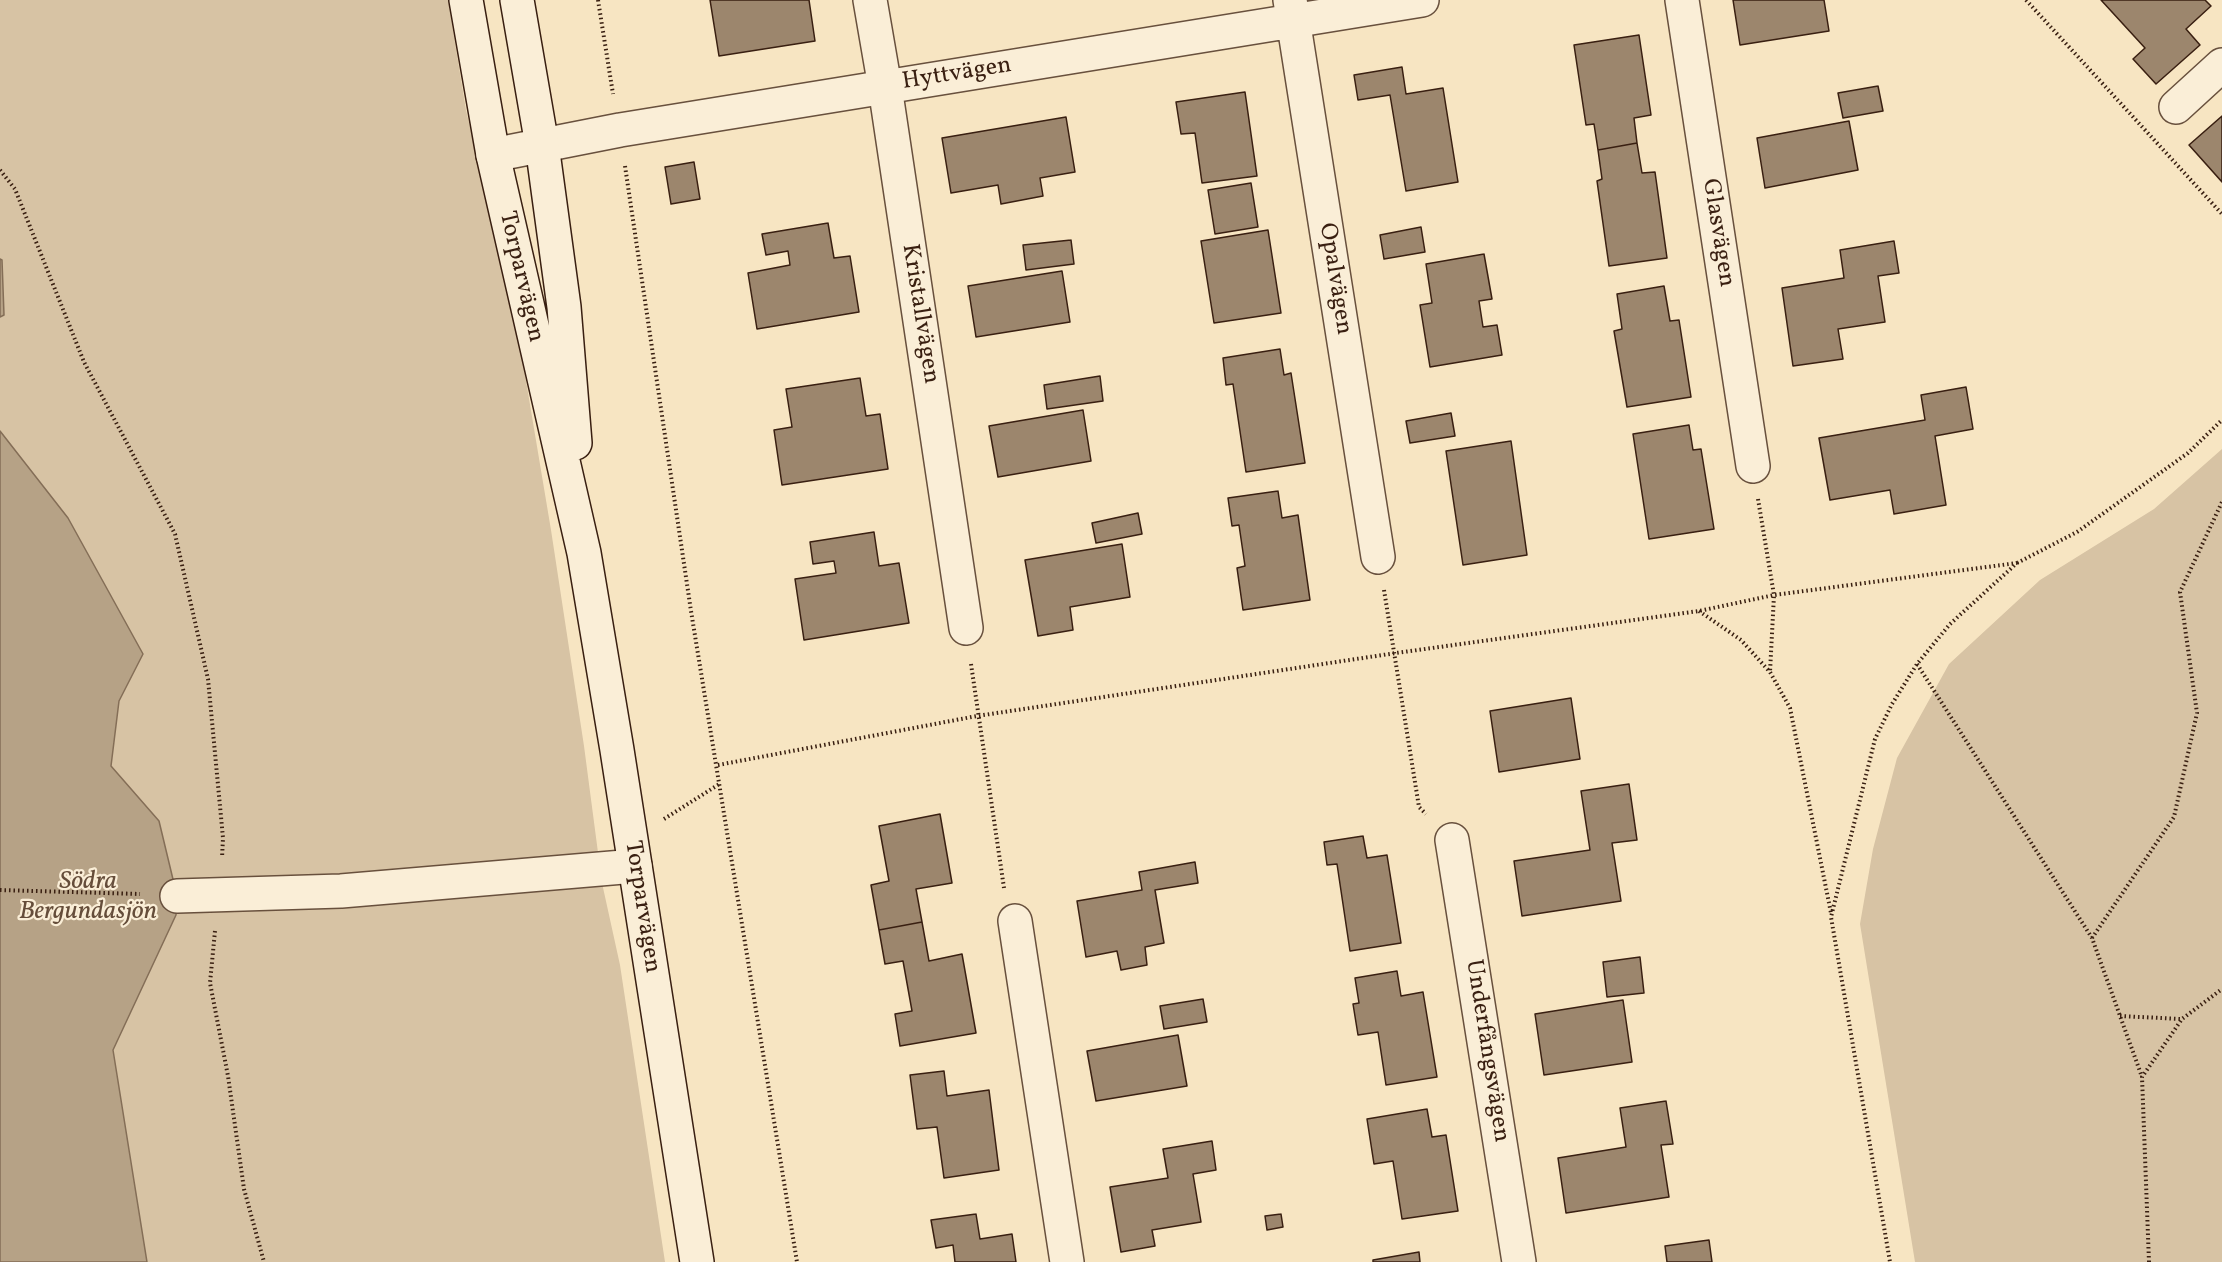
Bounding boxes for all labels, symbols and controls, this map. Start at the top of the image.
street label: Hyttvägen [900,52,1014,98]
street label: Glasvägen [1694,177,1740,289]
street label: Torparvägen [491,209,549,345]
street label: Opalvägen [1311,221,1357,337]
street label: Kristallvägen [894,242,944,386]
street label: Torparvägen [616,839,666,975]
water label: Södra Bergundasjön [19,867,157,928]
street label: Underfångsvägen [1457,958,1515,1144]

